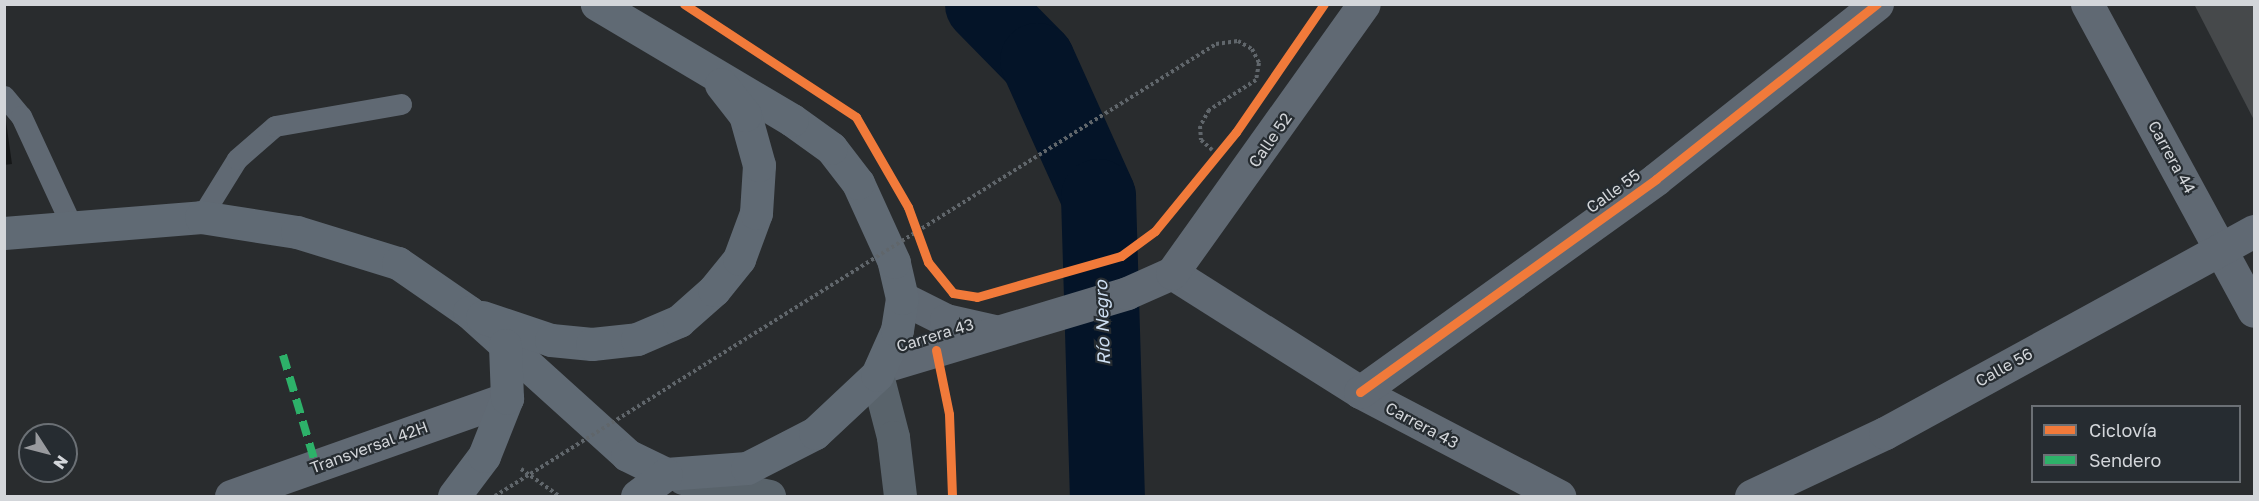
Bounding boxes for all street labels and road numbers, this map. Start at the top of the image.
street label: Calle 52 [1244,109,1296,171]
street label: Carrera 44 [2144,117,2200,197]
street label: Calle 55 [1582,165,1644,217]
street label: Carrera 43 [894,314,976,356]
street label: Calle 56 [1972,344,2036,390]
street label: Carrera 43 [1382,398,1462,452]
street label: Transversal 42H [307,417,431,477]

